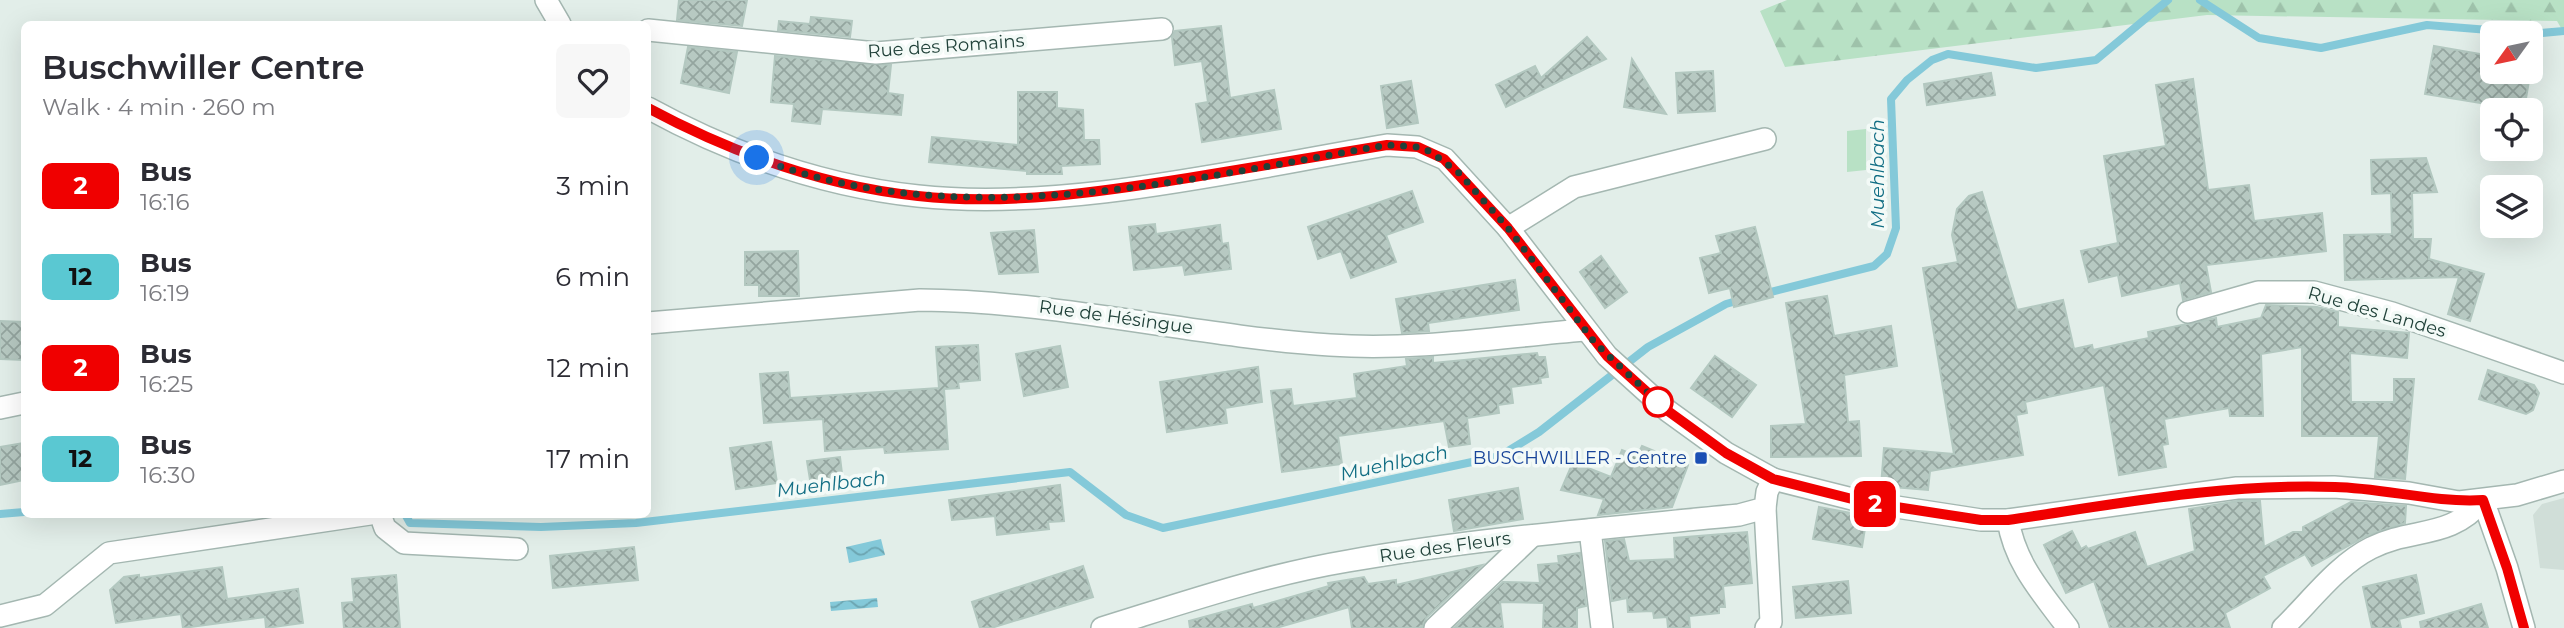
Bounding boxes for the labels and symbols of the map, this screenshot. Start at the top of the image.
north arrow [2480,21,2543,84]
street label: Rue des Romains [867,30,1025,62]
water label: Muehlbach [1866,119,1889,229]
your location [739,140,774,175]
street label: Rue des Landes [2305,282,2449,342]
street label: Rue de Hésingue [1038,295,1194,339]
unlabelled marker [1643,387,1673,417]
water label: Muehlbach [1338,440,1450,486]
place label: BUSCHWILLER - Centre [1473,447,1687,469]
marker: BUSCHWILLER - Centre [1693,450,1709,466]
water label: Muehlbach [775,466,887,502]
line badge: 2 [1852,481,1898,527]
street label: Rue des Fleurs [1378,527,1512,567]

